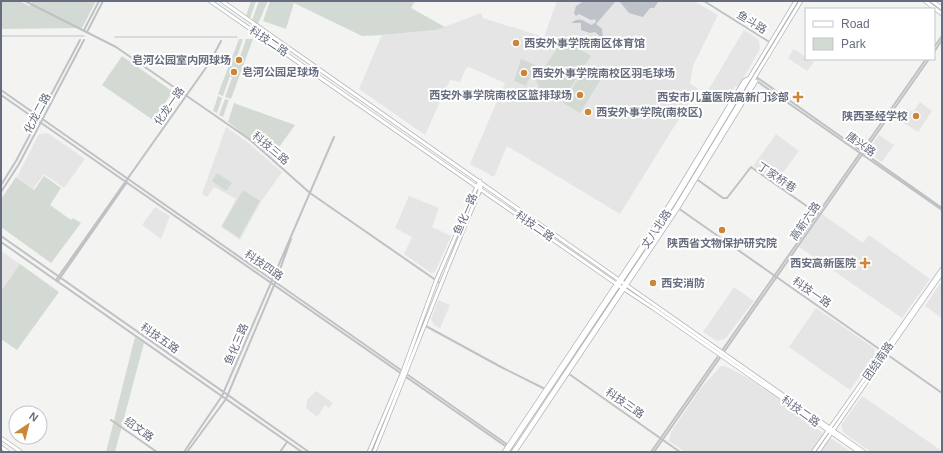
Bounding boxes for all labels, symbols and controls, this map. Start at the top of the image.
street label: 鱼斗路 [735,8,769,36]
legend [805,8,935,60]
text: Road [841,17,870,31]
street label: 科技二路 [247,24,291,58]
place label: 西安外事学院南区体育馆 [524,37,645,49]
text: Park [841,37,867,51]
marker: 西安外事学院南区体育馆 [511,38,521,48]
place label: 皂河公园室内网球场 [132,54,231,66]
marker: 皂河公园室内网球场 [234,55,244,65]
place label: 皂河公园足球场 [242,66,319,78]
marker: 皂河公园足球场 [229,67,239,77]
place label: 西安外事学院南校区羽毛球场 [532,67,675,79]
marker: 西安外事学院南校区羽毛球场 [519,68,529,78]
street label: 化龙一路 [151,85,187,127]
place label: 西安外事学院南校区篮排球场 [429,89,572,101]
marker: 西安外事学院南校区篮排球场 [575,90,585,100]
street label: 化龙二路 [21,91,53,135]
place label: 西安市儿童医院高新门诊部 [657,91,789,103]
marker: 西安市儿童医院高新门诊部 [792,91,804,103]
place label: 西安外事学院(南校区) [596,106,703,118]
marker: 西安外事学院(南校区) [583,107,593,117]
place label: 陕西圣经学校 [842,110,908,122]
marker: 陕西圣经学校 [911,111,921,121]
street label: 科技三路 [250,129,292,167]
street label: 唐兴路 [844,130,878,158]
street label: 丁家桥巷 [755,160,799,194]
street label: 鱼化一路 [451,191,479,237]
street label: 高新六路 [787,200,823,242]
street label: 丈八北路 [639,207,673,251]
street label: 科技二路 [514,208,556,244]
marker: 陕西省文物保护研究院 [717,225,727,235]
place label: 陕西省文物保护研究院 [667,237,777,249]
street label: 科技四路 [243,247,285,283]
place label: 西安高新医院 [790,257,856,269]
marker: 西安高新医院 [859,257,871,269]
street label: 科技一路 [791,274,833,310]
place label: 西安消防 [661,277,705,289]
marker: 西安消防 [648,278,658,288]
street label: 科技五路 [139,320,181,356]
street label: 鱼化三路 [222,321,250,367]
street label: 团结南路 [860,340,896,382]
street label: 科技三路 [604,385,646,421]
street label: 科技二路 [780,393,822,429]
north arrow [8,405,48,445]
text: N [27,410,40,424]
street label: 绍文路 [122,415,156,443]

